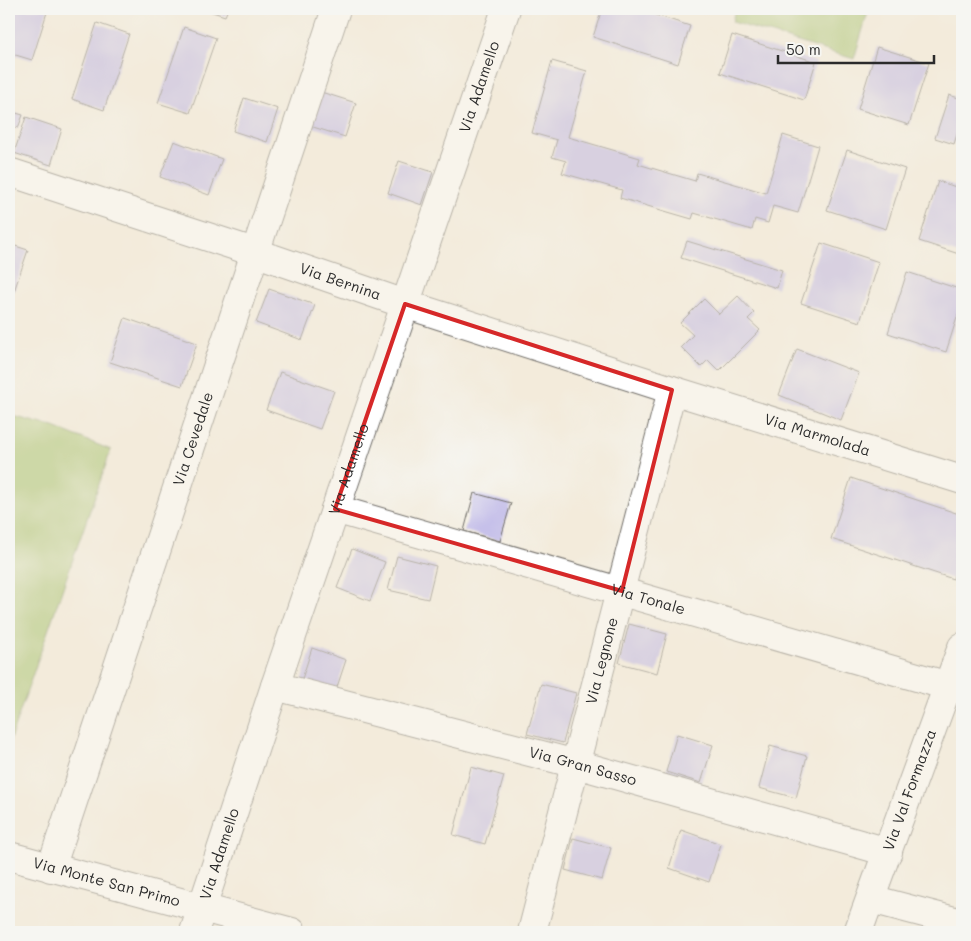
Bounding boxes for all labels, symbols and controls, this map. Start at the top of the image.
scale bar [778,32,935,64]
street label: Via Adamello [454,38,503,135]
text: 50 m [786,39,821,59]
street label: Via Bernina [297,257,384,304]
street label: Via Cevedale [168,389,217,488]
street label: Via Marmolada [762,408,873,460]
street label: Via Adamello [323,420,373,517]
street label: Via Tonale [609,578,688,619]
street label: Via Legnone [580,615,622,706]
street label: Via Val Formazza [877,726,940,853]
street label: Via Gran Sasso [527,741,639,790]
street label: Via Adamello [194,805,243,902]
street label: Via Monte San Primo [31,852,183,911]

